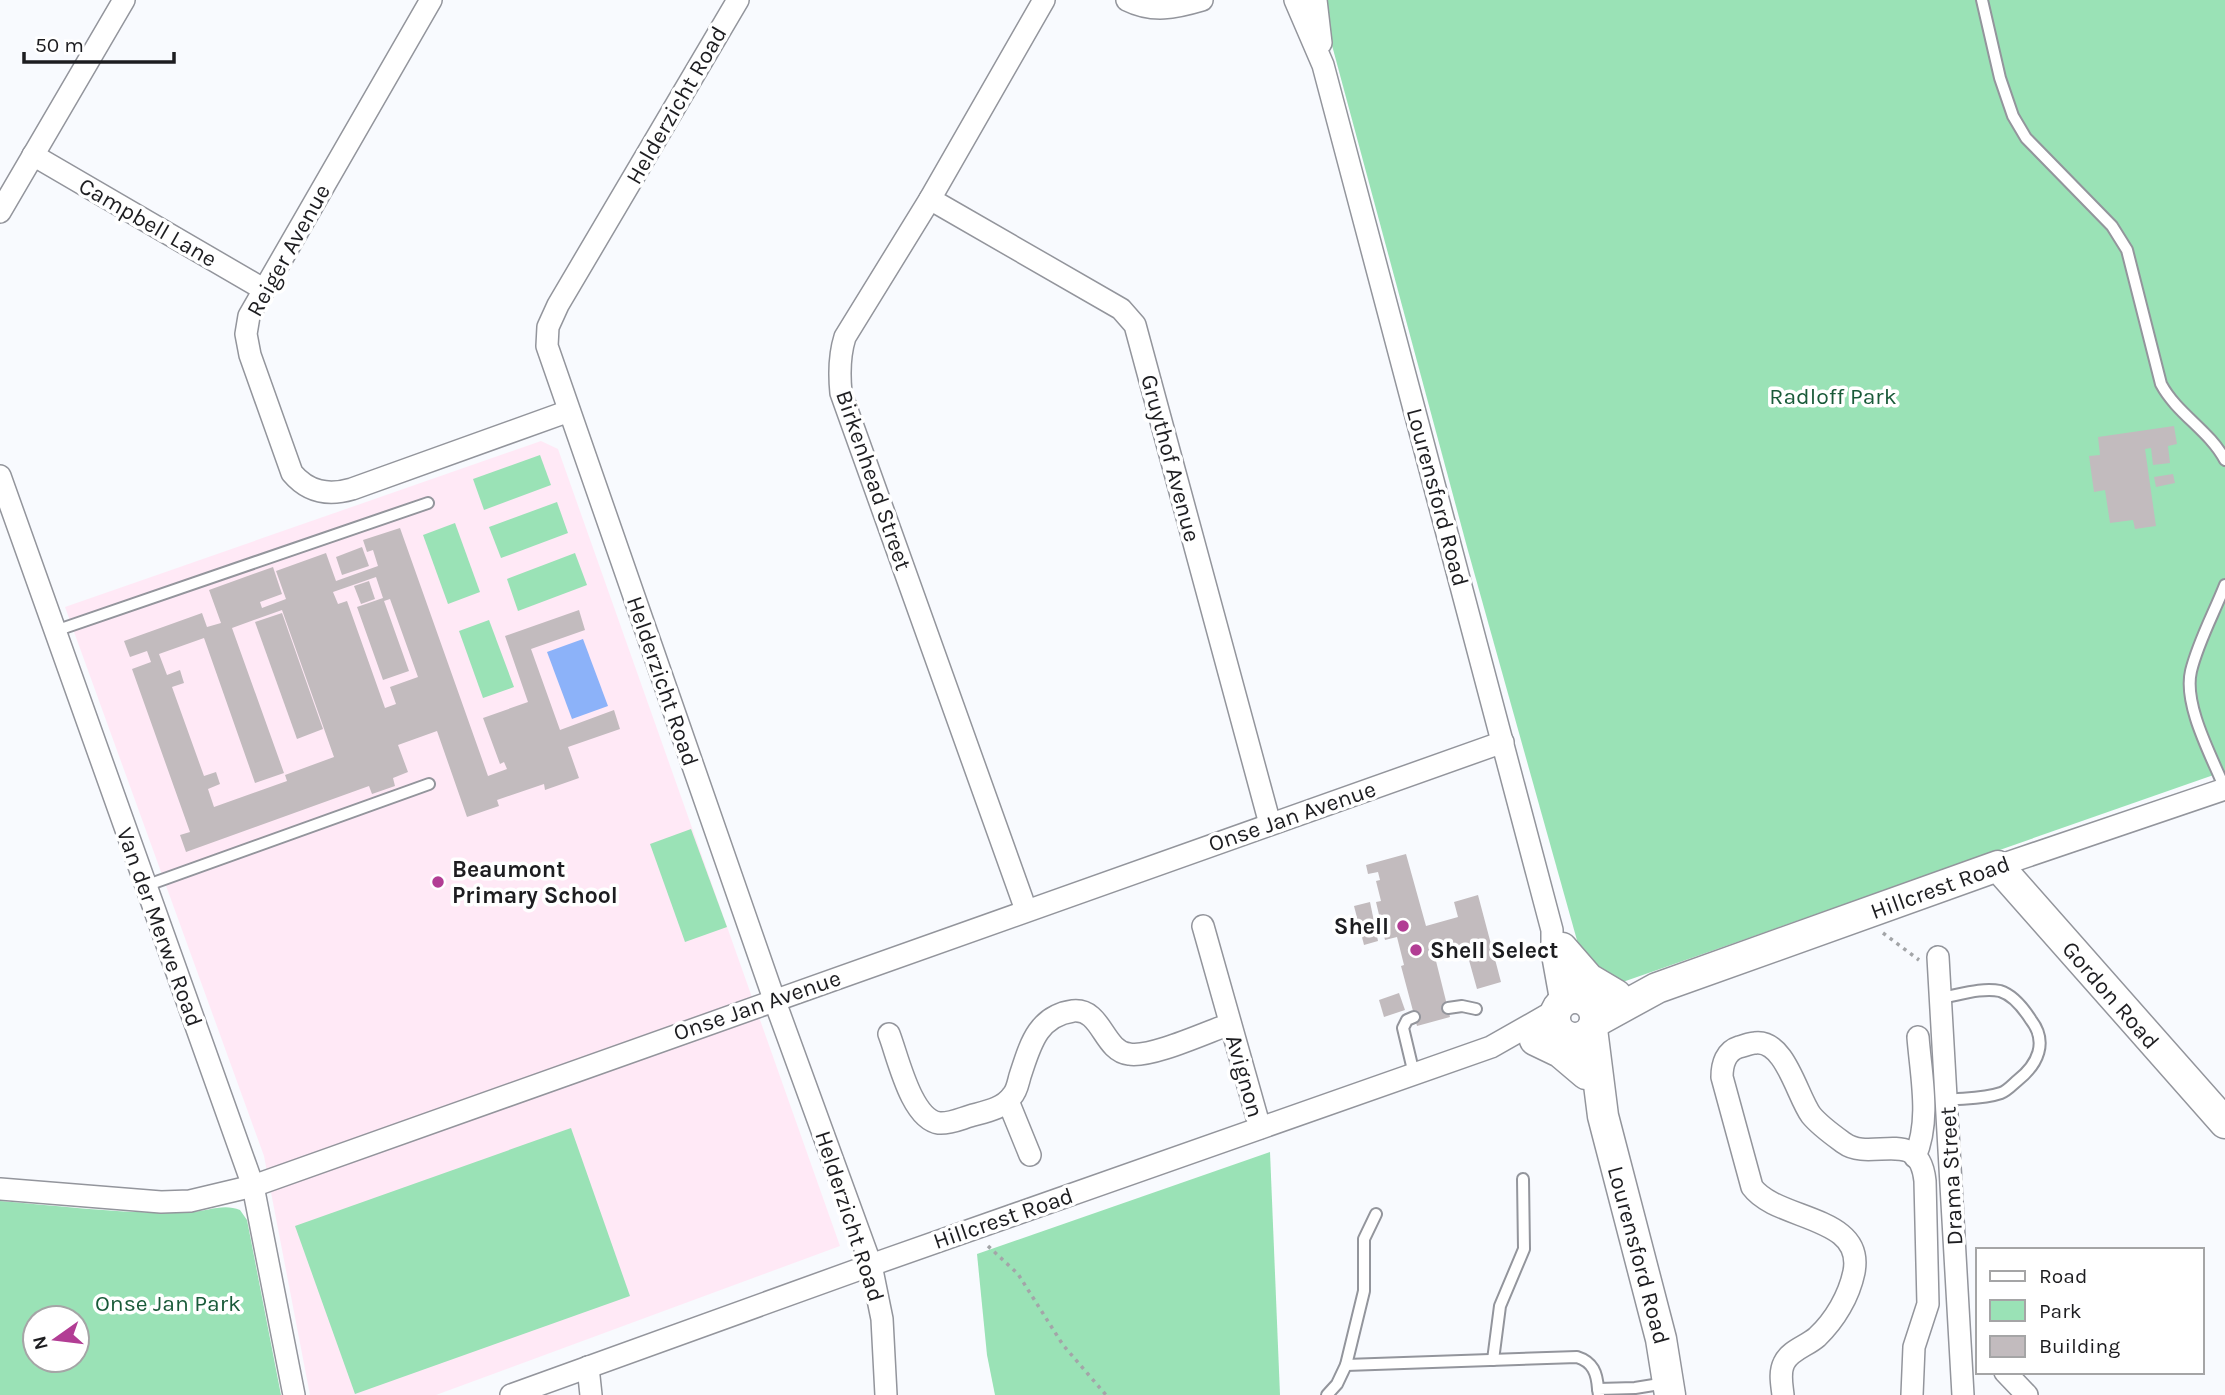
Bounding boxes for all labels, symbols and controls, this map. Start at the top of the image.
scale bar [24,21,175,65]
street label: Helderzicht Road [620,21,733,189]
text: 50 m [35,33,84,57]
street label: Campbell Lane [74,172,221,273]
street label: Reiger Avenue [241,179,336,321]
street label: Gruythof Avenue [1135,372,1206,545]
park label: Radloff Park [1769,383,1897,410]
street label: Birkenhead Street [830,387,917,574]
street label: Lourensford Road [1401,405,1474,589]
street label: Helderzicht Road [621,593,704,770]
street label: Onse Jan Avenue [1205,775,1379,858]
street label: Van der Merwe Road [111,824,208,1030]
street label: Hillcrest Road [1867,850,2014,925]
place label: Beaumont Primary School [452,856,618,909]
marker: Beaumont Primary School [430,874,446,890]
place label: Shell [1334,913,1389,940]
marker: Shell [1395,918,1411,934]
street label: Gordon Road [2056,936,2165,1055]
place label: Shell Select [1430,937,1558,964]
marker: Shell Select [1408,942,1424,958]
street label: Onse Jan Avenue [670,964,844,1047]
street label: Avignon [1220,1032,1269,1120]
street label: Drama Street [1934,1106,1969,1246]
street label: Helderzicht Road [809,1127,890,1305]
street label: Lourensford Road [1602,1163,1675,1347]
street label: Hillcrest Road [930,1182,1077,1255]
legend [1976,1248,2204,1374]
text: Road [2039,1264,2087,1288]
park label: Onse Jan Park [95,1290,241,1317]
text: Park [2039,1299,2082,1323]
north arrow [21,1304,91,1374]
text: N [28,1334,53,1352]
text: Building [2039,1334,2120,1358]

